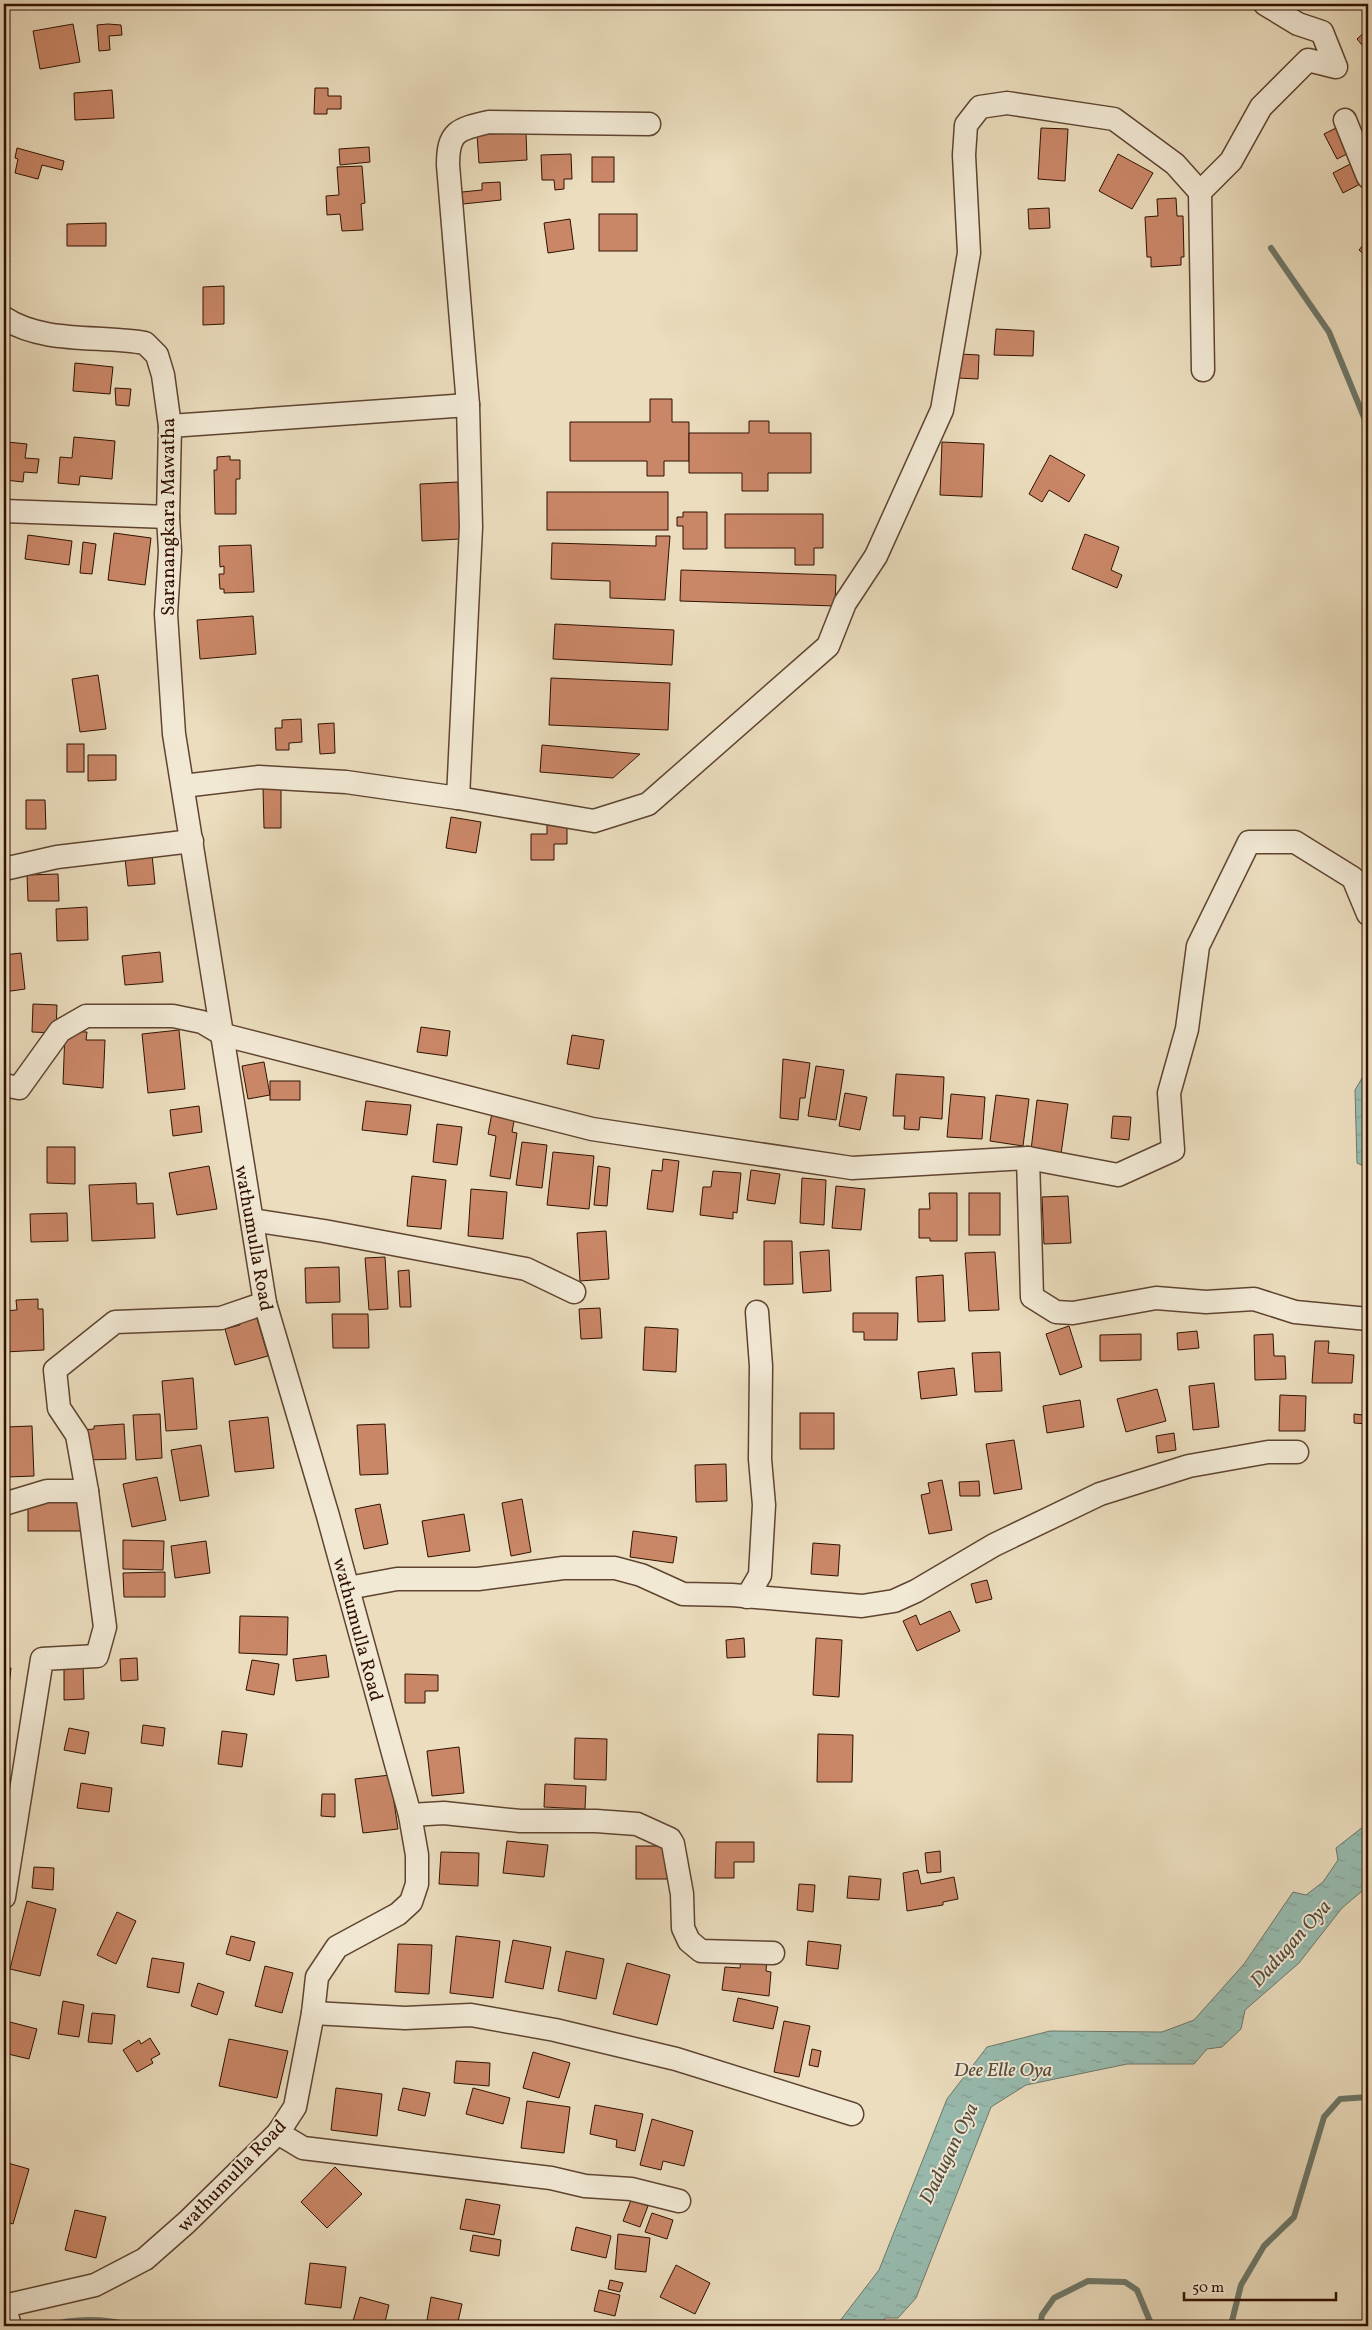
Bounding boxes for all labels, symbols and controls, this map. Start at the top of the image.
street label: Saranangkara Mawatha [156,418,182,616]
street label: wathumulla Road [227,1163,279,1313]
street label: wathumulla Road [325,1555,389,1704]
water label: Dadugan Oya [1244,1894,1338,1994]
water label: Dee Elle Oya [954,2057,1052,2085]
water label: Dadugan Oya [913,2099,986,2209]
street label: wathumulla Road [172,2114,293,2239]
scale bar [1184,2270,1337,2302]
text: 50 m [1192,2278,1224,2299]

